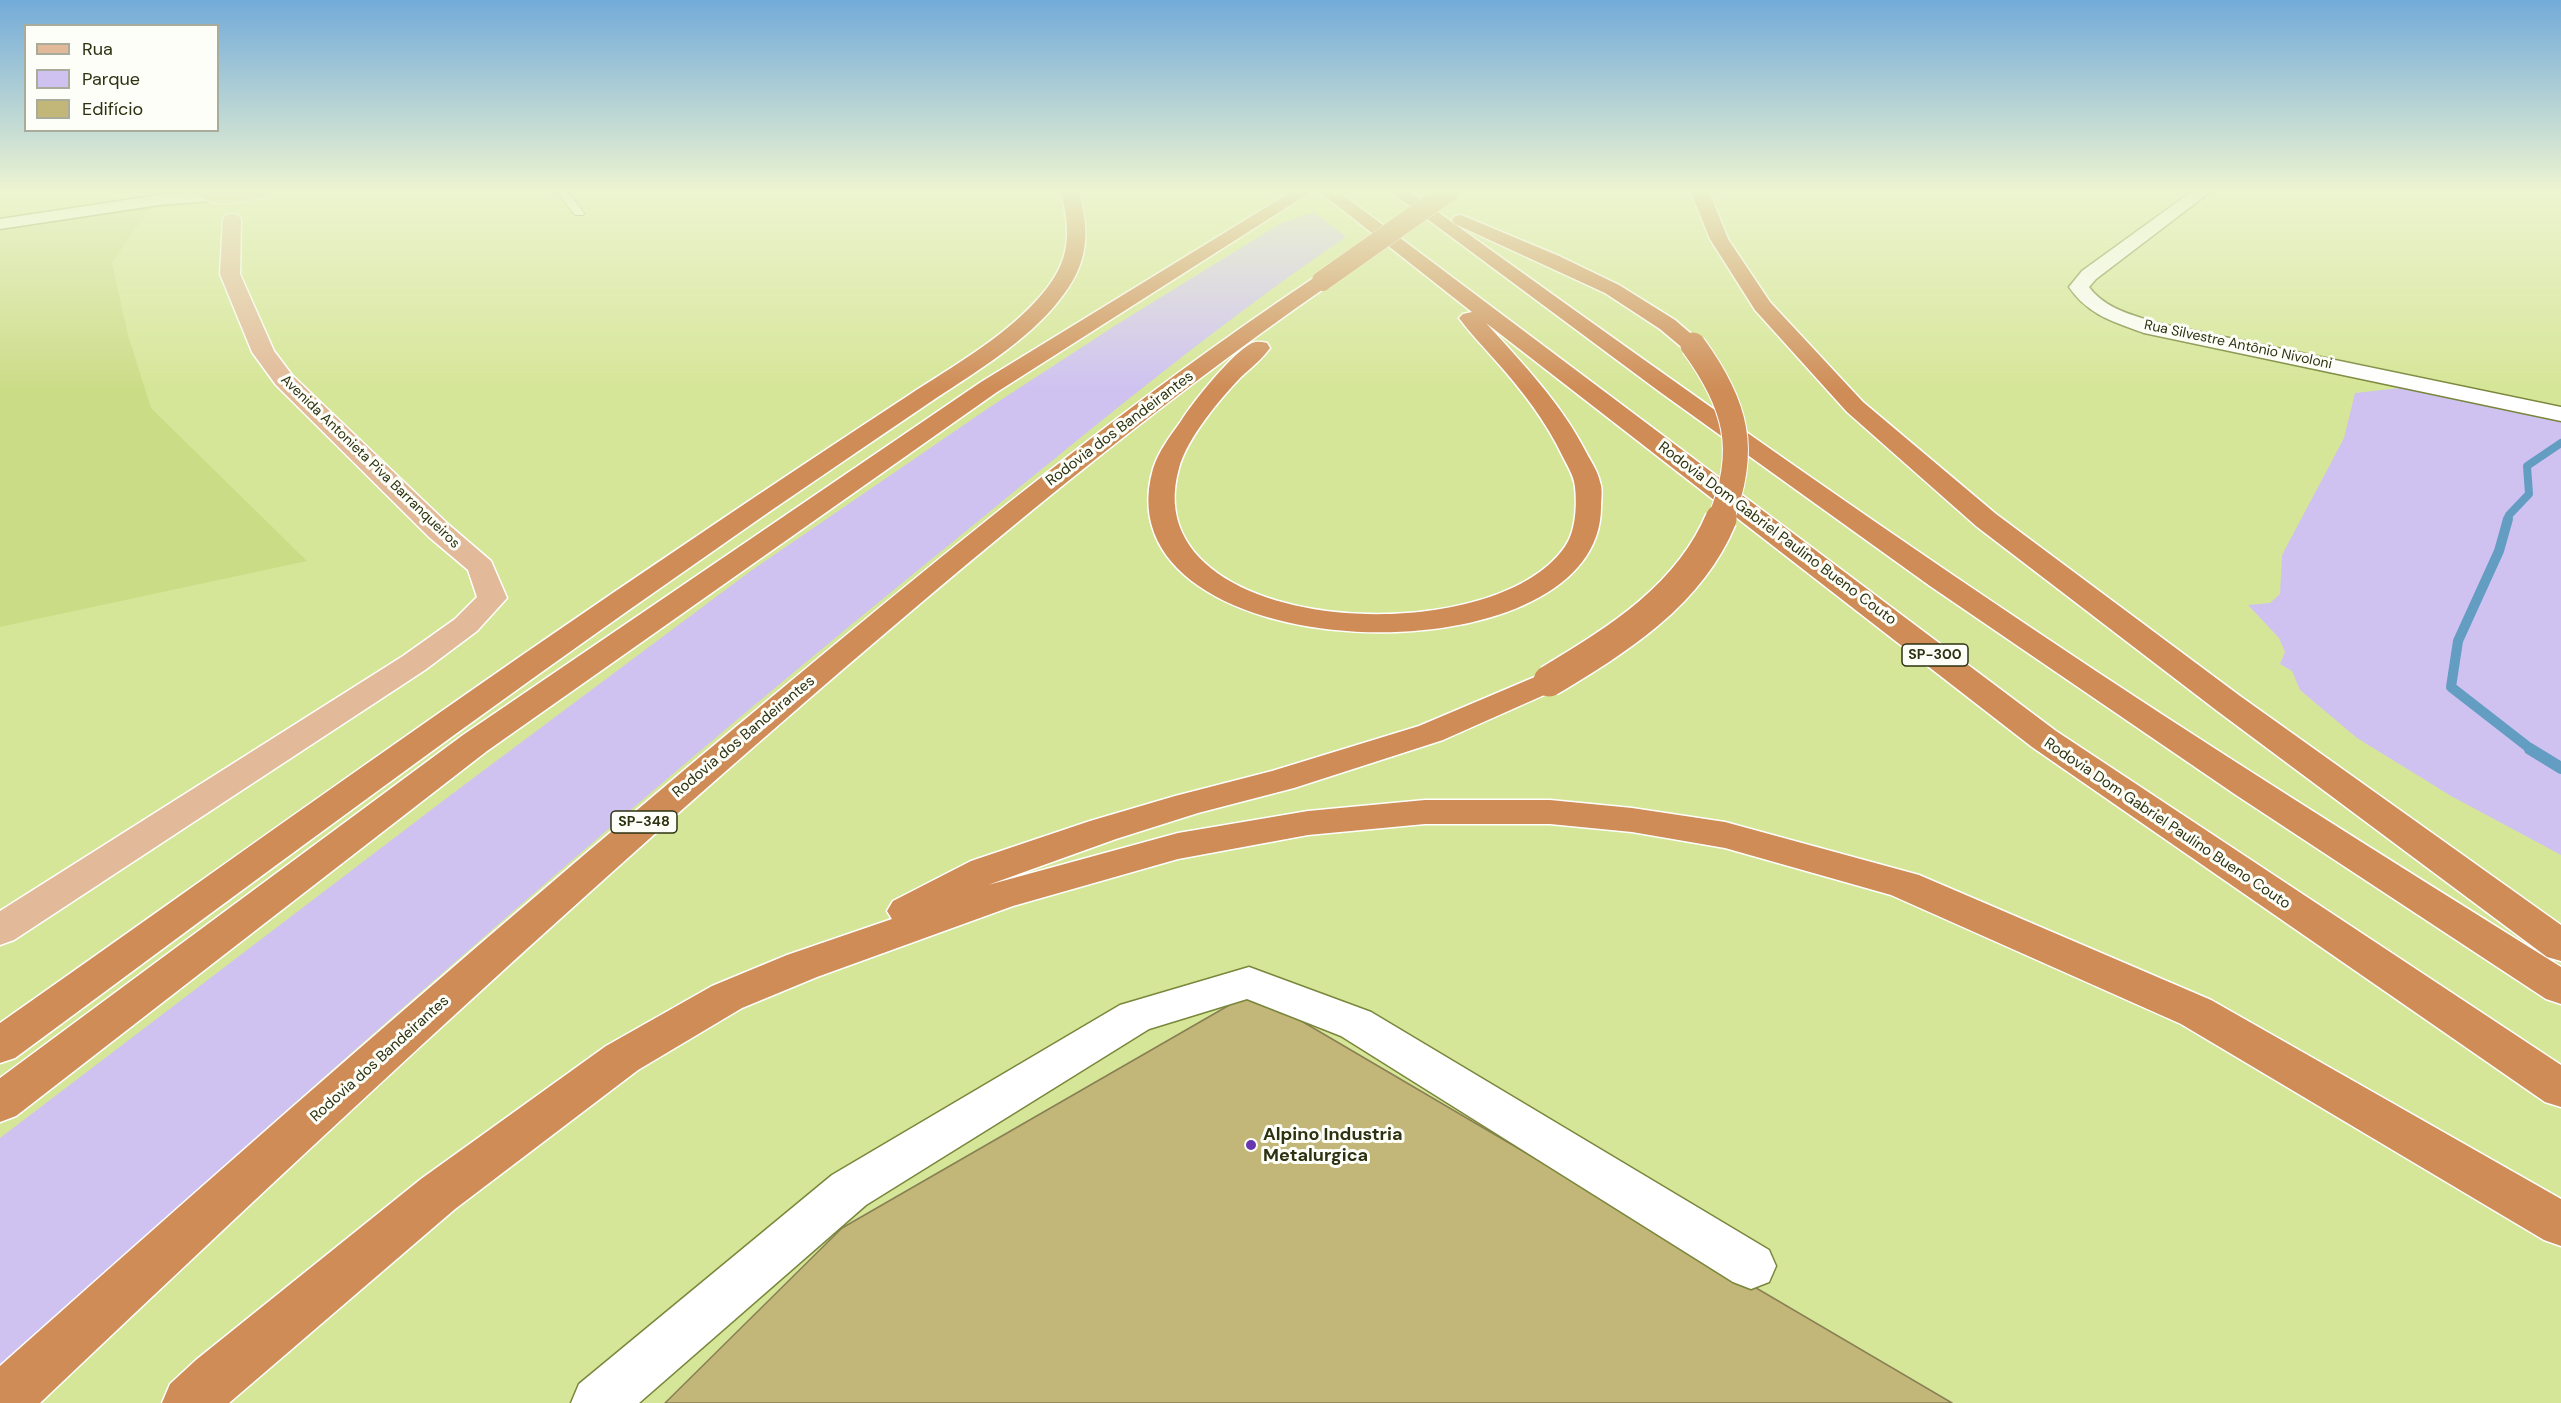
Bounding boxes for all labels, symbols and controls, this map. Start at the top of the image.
legend [24,24,219,132]
text: Rua [82,37,113,61]
text: Parque [82,67,140,91]
text: Edifício [82,97,143,121]
street label: Rua Silvestre Antônio Nivoloni [2143,317,2333,373]
street label: Rodovia dos Bandeirantes [1043,368,1197,490]
street label: Avenida Antonieta Piva Barranqueiros [277,372,463,552]
street label: Rodovia Dom Gabriel Paulino Bueno Couto [1654,439,1900,629]
road number: SP-300 [1902,644,1968,666]
street label: Rodovia dos Bandeirantes [669,672,819,802]
street label: Rodovia Dom Gabriel Paulino Bueno Couto [2040,734,2294,914]
road number: SP-348 [611,811,677,833]
street label: Rodovia dos Bandeirantes [307,992,453,1126]
place label: Alpino Industria Metalurgica [1263,1124,1402,1166]
marker: Alpino Industria Metalurgica [1244,1138,1258,1152]

